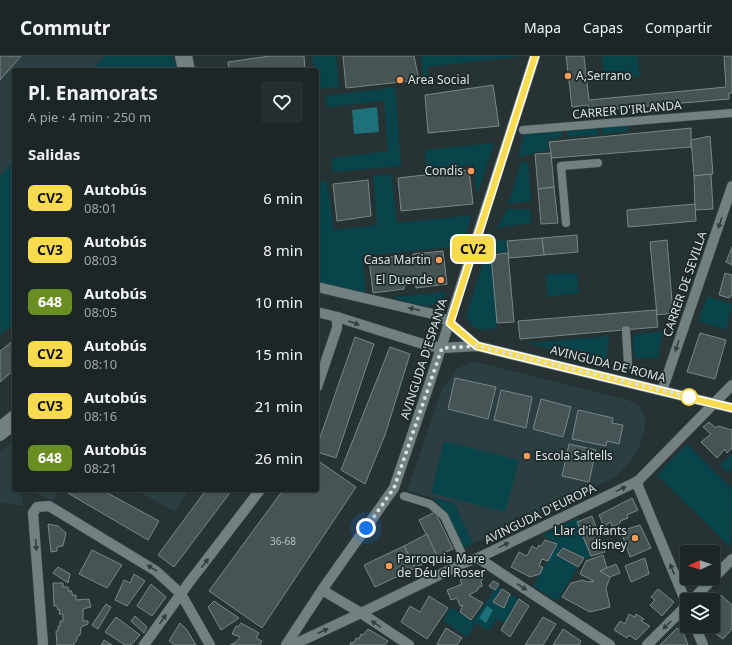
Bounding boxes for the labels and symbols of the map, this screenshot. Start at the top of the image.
place label: A,Serrano [576,67,631,84]
place label: Area Social [408,71,470,88]
marker: A,Serrano [563,71,573,81]
marker: Area Social [395,75,405,85]
street label: CARRER D'IRLANDA [572,96,683,123]
place label: Condis [425,162,463,179]
marker: Condis [466,166,476,176]
one-way arrow [717,217,723,229]
street label: CARRER DE SEVILLA [658,228,711,339]
line badge: CV2 [450,236,496,262]
place label: Casa Martin [364,251,431,268]
marker: Casa Martin [434,255,444,265]
place label: El Duende [376,271,433,288]
marker: El Duende [436,275,446,285]
street label: AVINGUDA D'ESPANYA [396,296,451,422]
one-way arrow [408,306,420,312]
one-way arrow [349,320,361,326]
one-way arrow [674,340,680,352]
street label: AVINGUDA DE ROMA [549,341,668,386]
unlabelled marker [680,388,698,406]
place label: Escola Saltells [535,447,613,464]
marker: Escola Saltells [522,451,532,461]
street label: AVINGUDA D'EUROPA [481,479,599,548]
one-way arrow [616,486,627,492]
your location [356,518,376,538]
place label: Llar d'infants disney [554,522,628,553]
marker: Llar d'infants disney [630,533,640,543]
house number: 36-68 [270,534,296,548]
one-way arrow [32,539,39,551]
one-way arrow [498,542,510,548]
north arrow [680,545,720,585]
place label: Parroquia Mare de Déu el Roser [397,550,486,581]
one-way arrow [200,557,209,568]
marker: Parroquia Mare de Déu el Roser [384,561,394,571]
one-way arrow [669,563,675,574]
one-way arrow [147,564,157,572]
one-way arrow [517,583,527,591]
one-way arrow [159,614,167,625]
one-way arrow [371,620,381,628]
one-way arrow [662,620,672,630]
one-way arrow [318,628,329,634]

